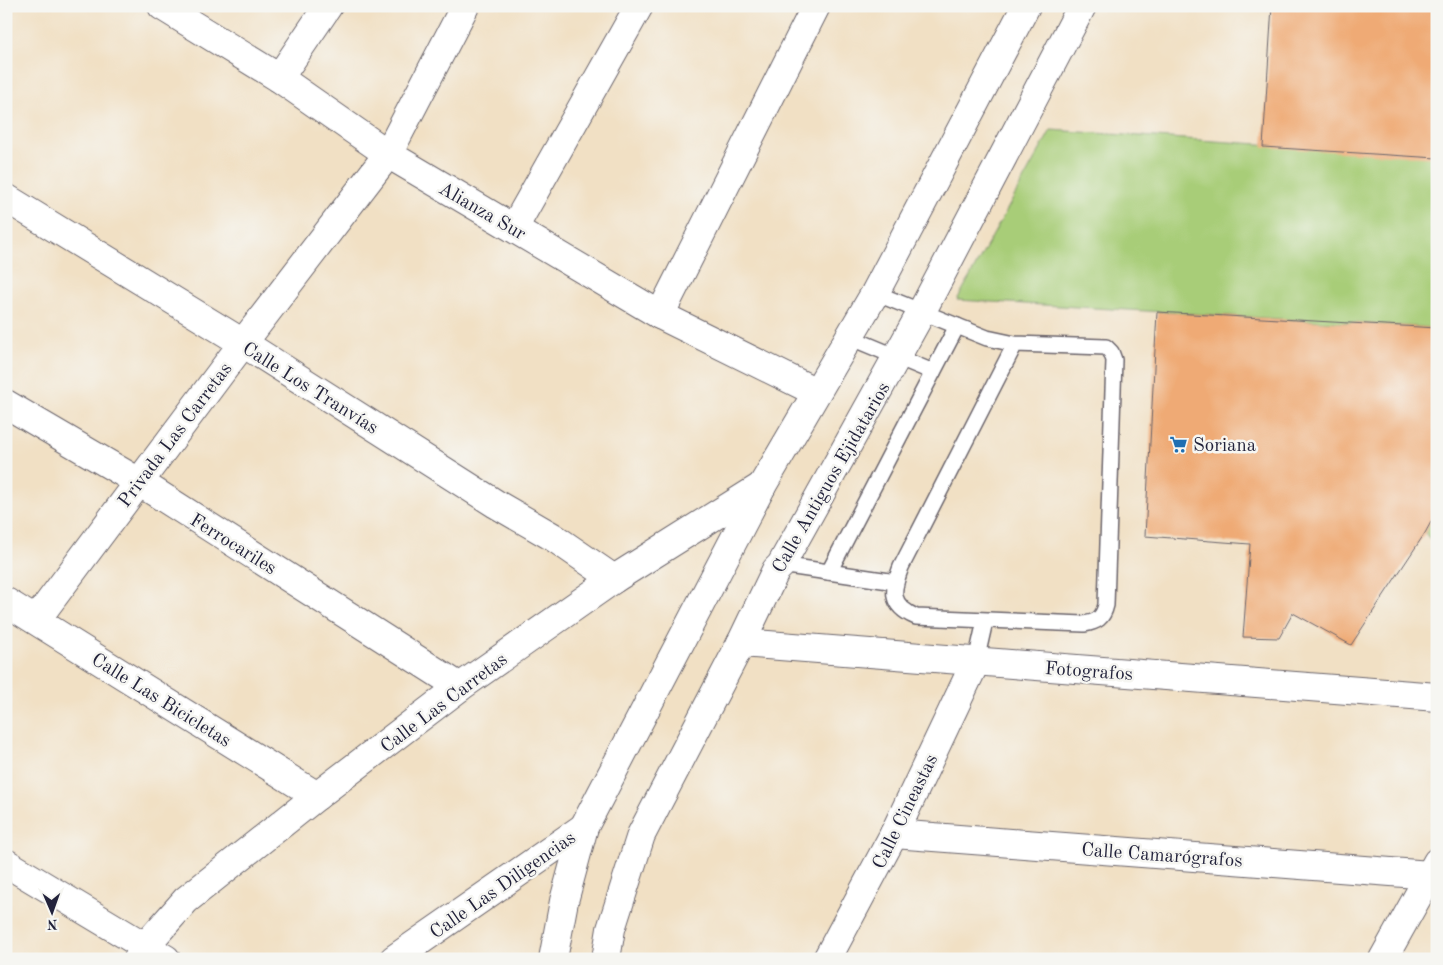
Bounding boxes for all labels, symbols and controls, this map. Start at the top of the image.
street label: Alianza Sur [435,180,529,245]
street label: Calle Los Tranvías [238,340,381,439]
street label: Privada Las Carretas [116,360,236,511]
street label: Calle Antiguos Ejidatarios [770,380,895,577]
supermarket icon: Soriana [1169,434,1189,454]
place label: Soriana [1193,437,1257,456]
street label: Ferrocariles [186,511,279,579]
street label: Calle Las Carretas [378,650,511,758]
street label: Calle Las Bicicletas [88,651,234,752]
street label: Fotografos [1044,660,1134,685]
street label: Calle Cineastas [870,752,942,873]
street label: Calle Las Diligencias [427,829,580,943]
street label: Calle Camarógrafos [1081,841,1243,872]
north arrow [28,888,78,938]
text: N [47,917,58,931]

